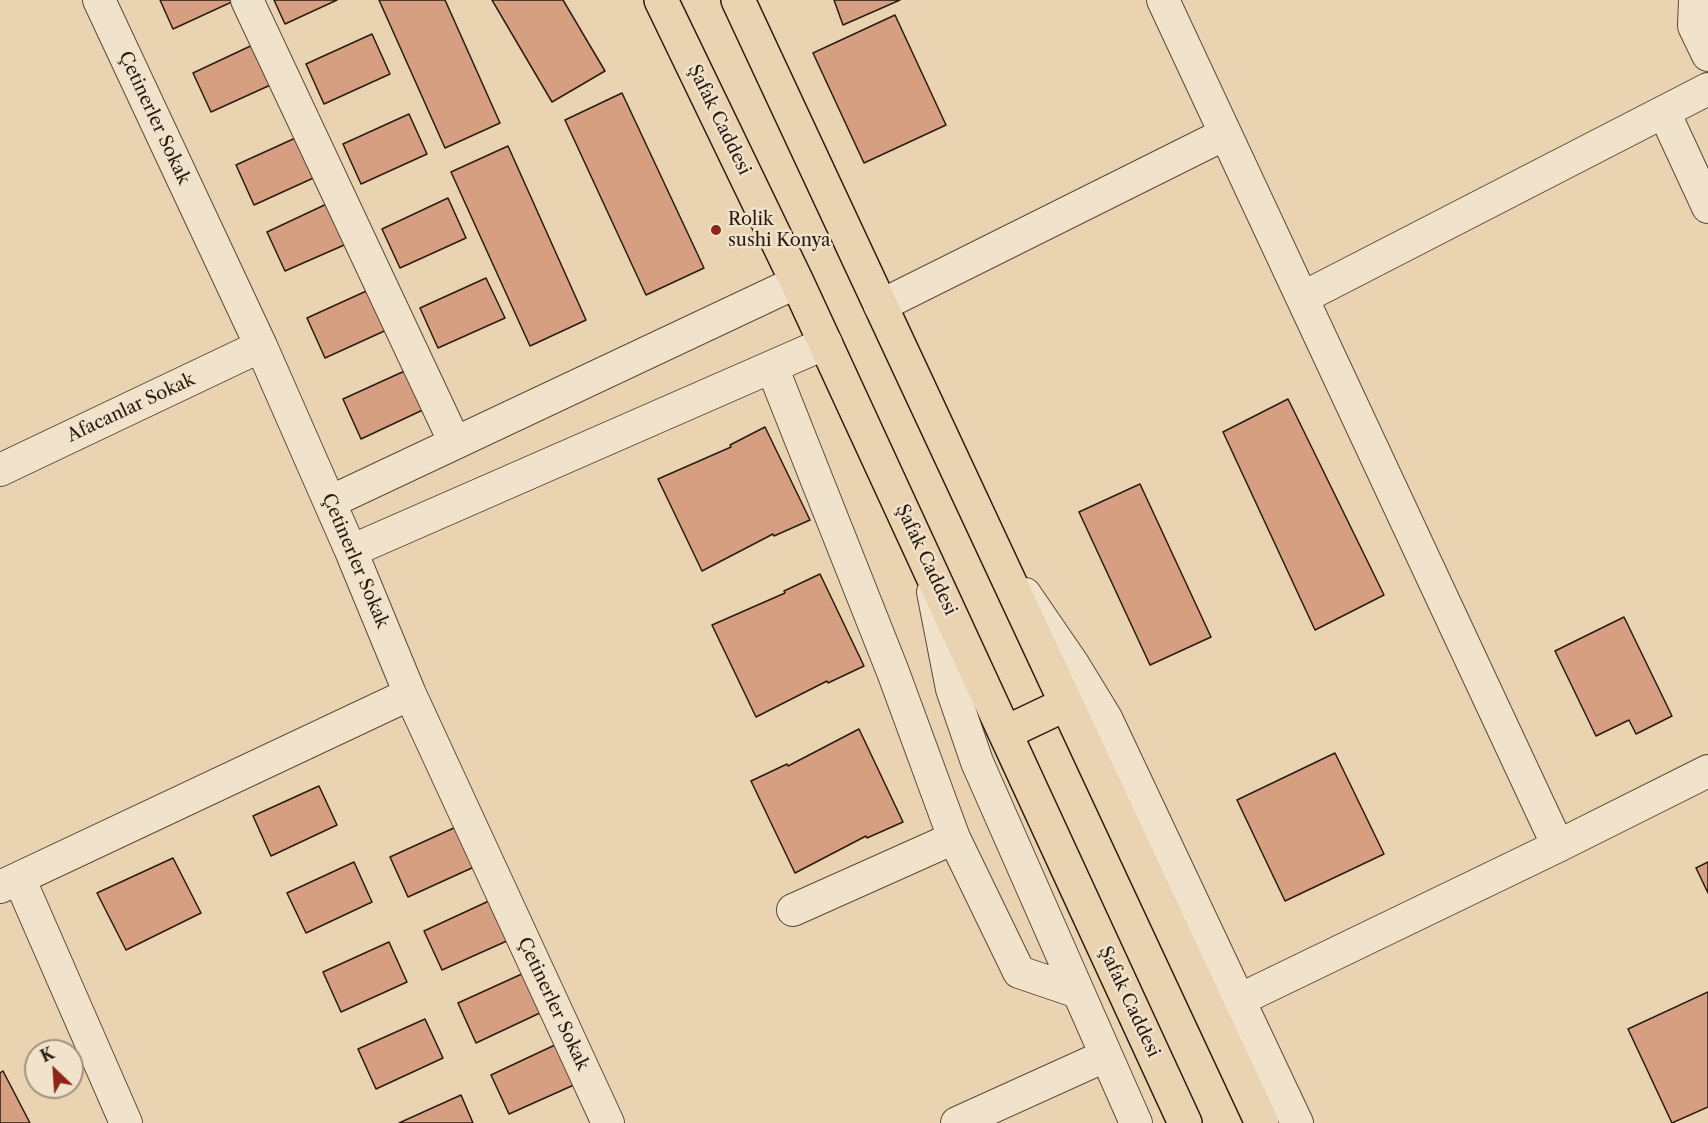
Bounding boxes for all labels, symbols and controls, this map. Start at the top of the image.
street label: Çetinerler Sokak [114,48,194,188]
street label: Şafak Caddesi [683,61,755,179]
place label: Rolik sushi Konya [728,209,831,252]
marker: Rolik sushi Konya [709,223,723,237]
street label: Afacanlar Sokak [64,369,198,447]
street label: Çetinerler Sokak [317,490,393,632]
street label: Şafak Caddesi [891,501,961,619]
street label: Çetinerler Sokak [513,934,593,1074]
street label: Şafak Caddesi [1094,943,1164,1061]
north arrow [24,1039,84,1099]
text: K [37,1043,57,1066]

